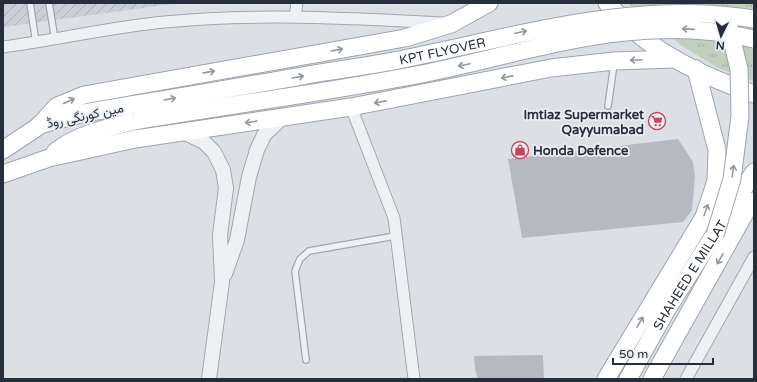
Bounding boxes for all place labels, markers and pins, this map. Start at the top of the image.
place label: Imtiaz Supermarket Qayyumabad [523,107,644,138]
supermarket icon: Imtiaz Supermarket Qayyumabad [647,111,667,131]
shop icon: Honda Defence [510,140,530,160]
place label: Honda Defence [533,143,629,159]

